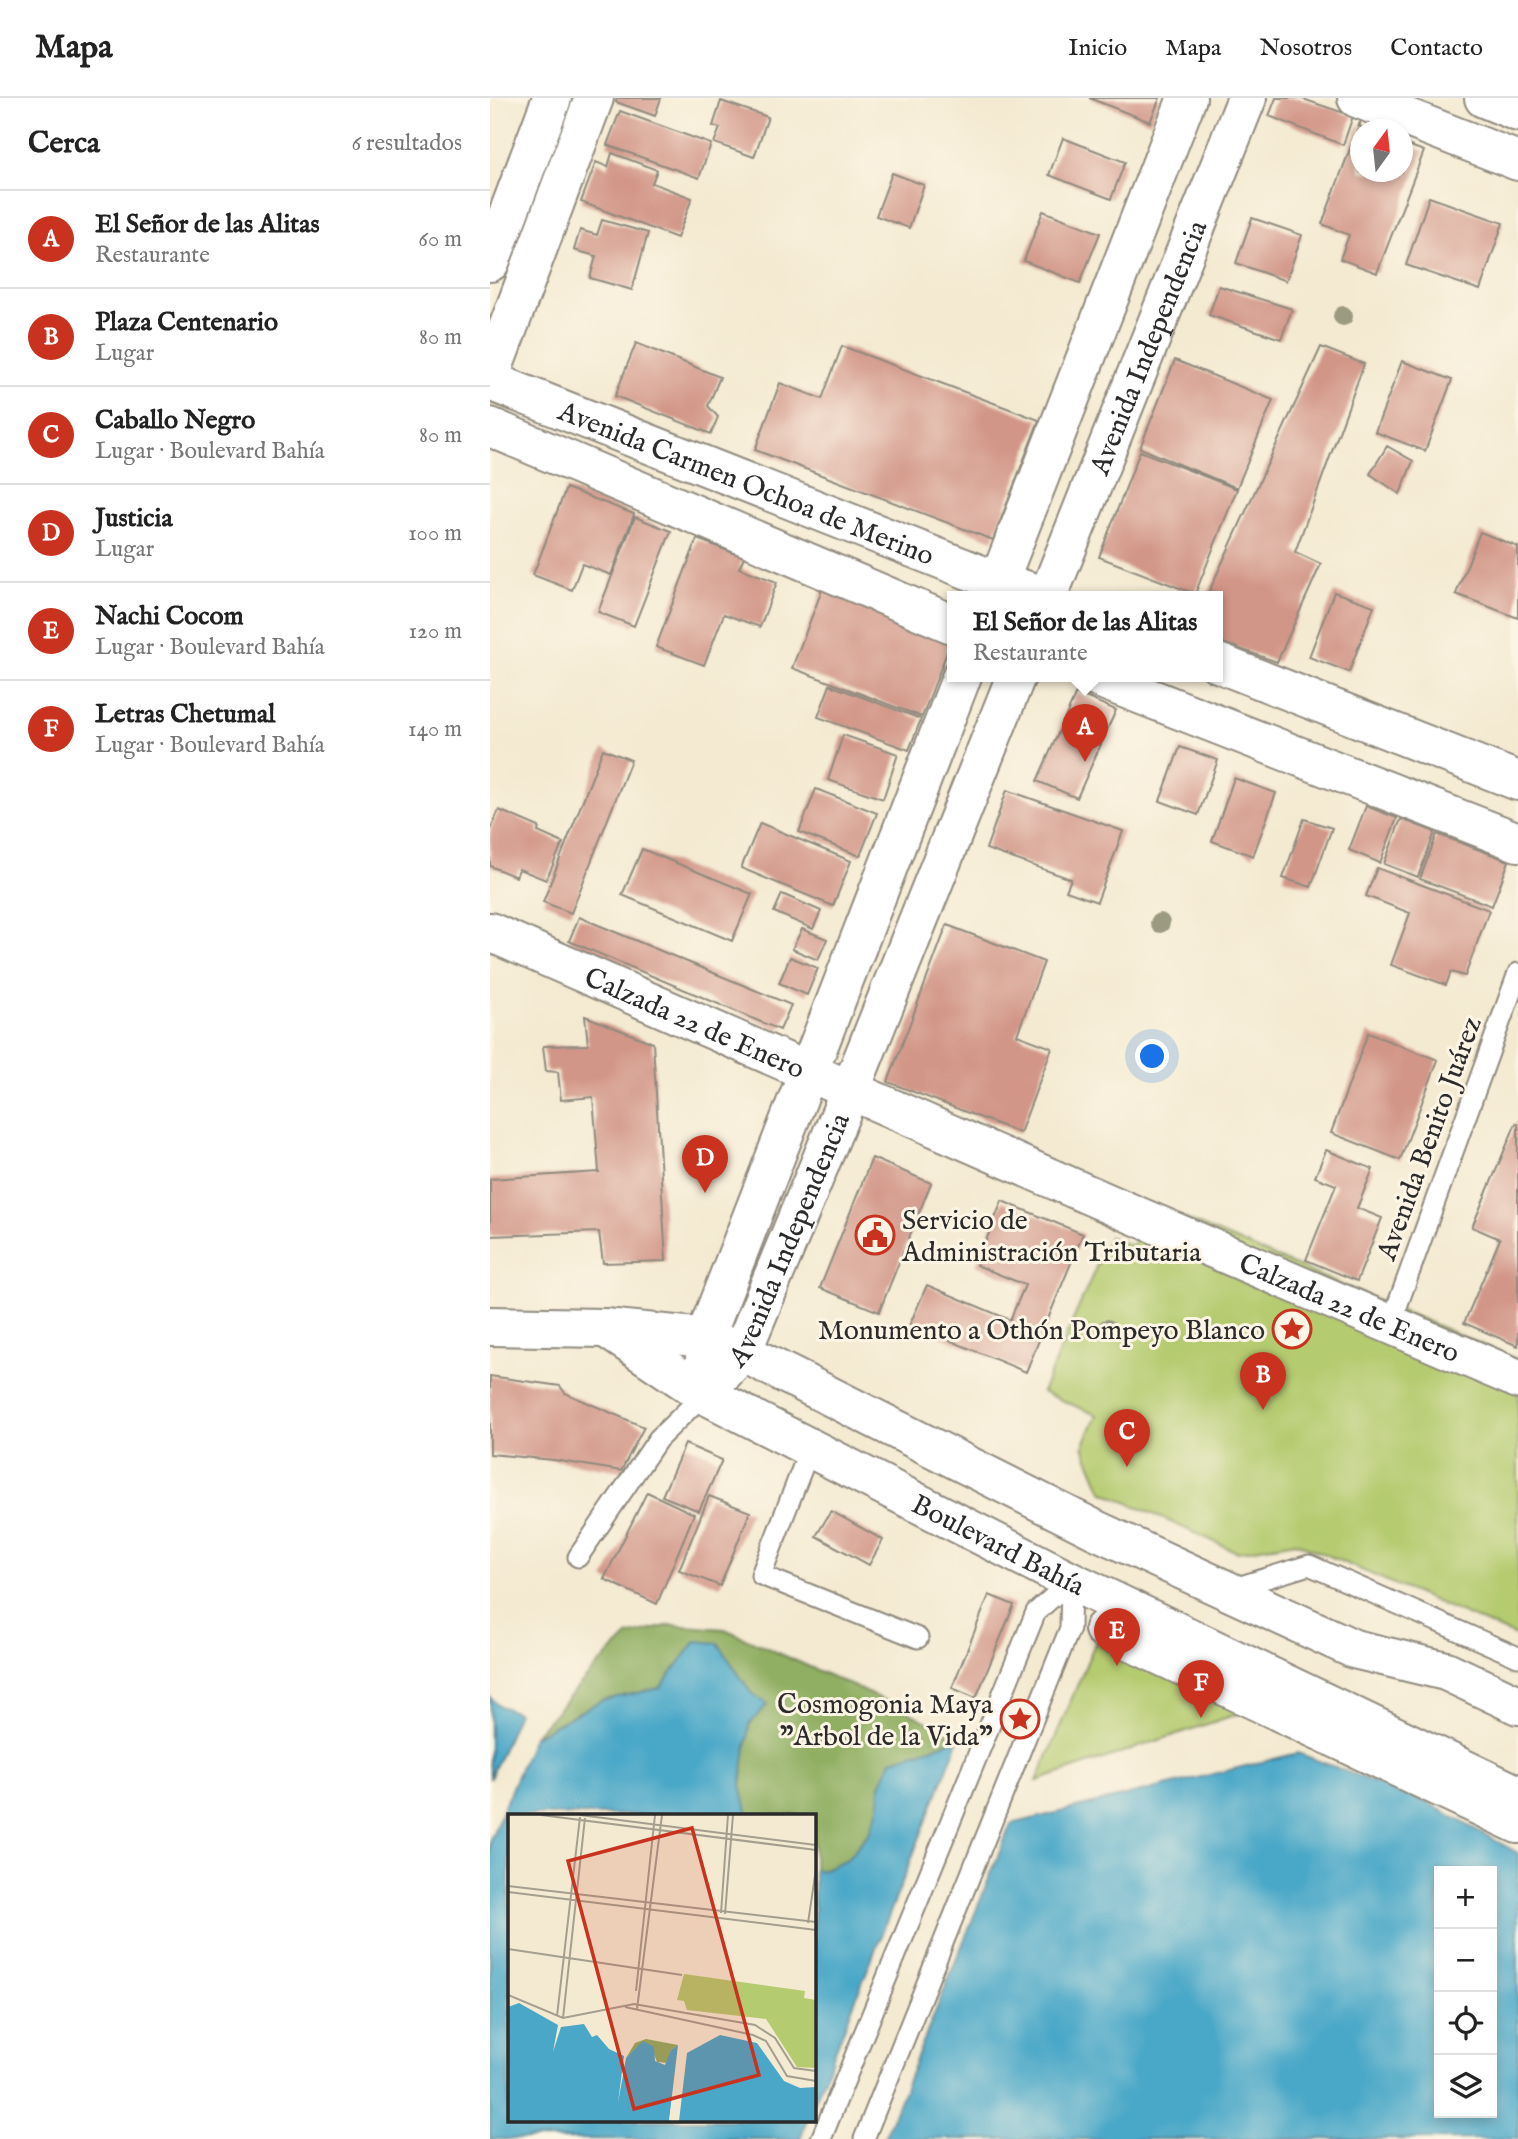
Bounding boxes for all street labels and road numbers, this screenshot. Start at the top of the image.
street label: Avenida Independencia [1083,215,1217,481]
street label: Avenida Carmen Ochoa de Merino [552,394,939,575]
street label: Calzada 22 de Enero [579,961,810,1088]
street label: Avenida Benito Juárez [1370,1012,1491,1266]
street label: Avenida Independencia [721,1107,859,1376]
street label: Calzada 22 de Enero [1233,1247,1465,1372]
street label: Boulevard Bahía [905,1488,1091,1605]

